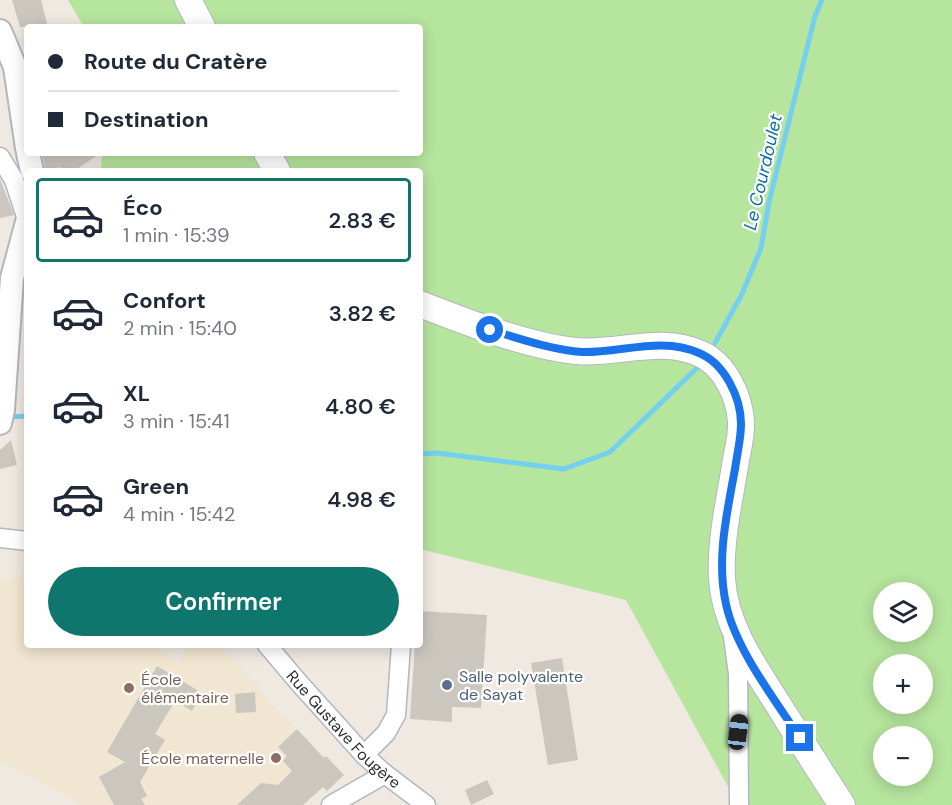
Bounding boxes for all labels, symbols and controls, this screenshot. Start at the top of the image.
text: Route du Cratère [84,47,268,76]
text: Destination [84,105,209,134]
water label: Le Courdoulet [738,111,788,232]
icon: car [51,193,105,247]
text: Éco [123,193,163,222]
text: 2.83 € [329,206,396,235]
text: 1 min · 15:39 [123,222,230,248]
icon: car [51,286,105,340]
text: Confort [123,286,206,315]
text: 3.82 € [329,299,396,328]
text: 2 min · 15:40 [123,315,237,341]
route start [476,316,503,343]
icon: car [51,379,105,433]
text: XL [123,379,150,408]
text: 4.80 € [325,392,396,421]
text: 3 min · 15:41 [123,408,230,434]
icon: car [51,472,105,526]
text: Green [123,472,189,501]
text: 4.98 € [327,485,396,514]
text: 4 min · 15:42 [123,501,235,527]
button: Confirmer [48,567,399,636]
map controls [873,582,933,786]
button: layers [873,582,933,642]
button: + [873,654,933,714]
street label: Rue Gustave Fougère [282,666,405,793]
place label: Salle polyvalente de Sayat [459,666,583,705]
place label: École élémentaire [141,669,229,708]
marker: Salle polyvalente de Sayat [440,678,454,692]
marker: École élémentaire [122,681,136,695]
car [727,713,749,751]
route end [786,724,813,751]
button: − [873,726,933,786]
place label: École maternelle [141,748,264,769]
marker: École maternelle [269,751,283,765]

